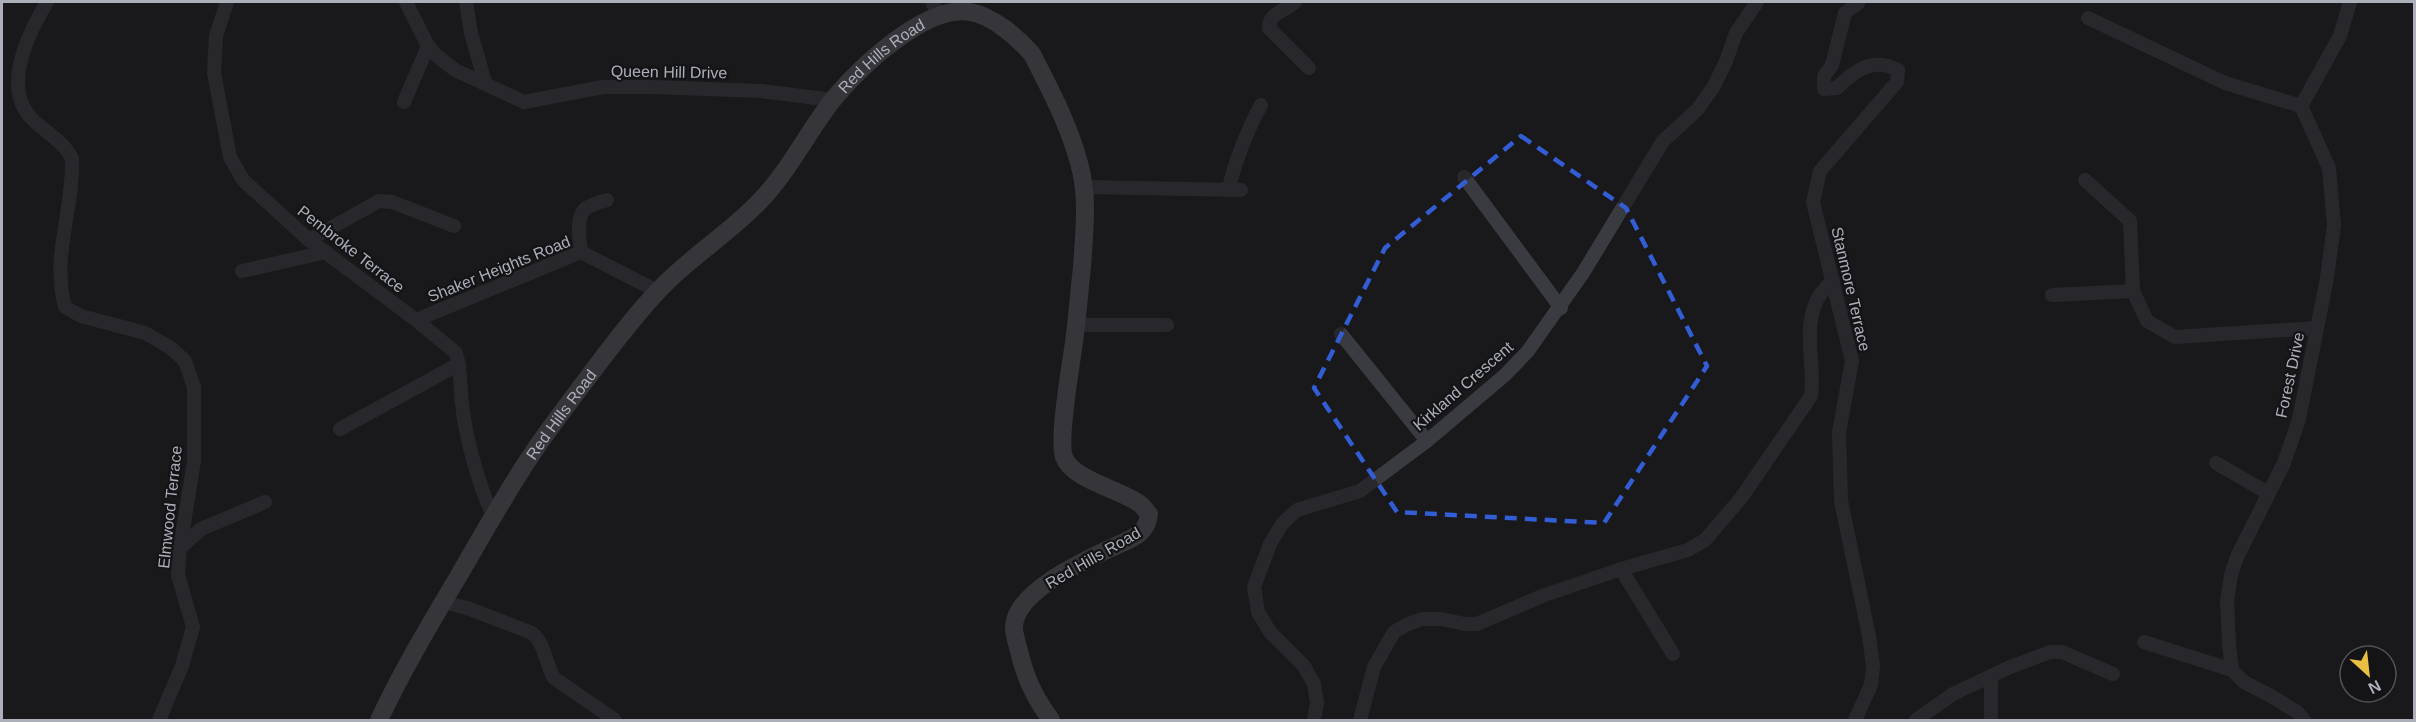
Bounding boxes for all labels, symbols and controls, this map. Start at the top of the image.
street label: Red Hills Road [835,15,927,96]
street label: Queen Hill Drive [611,62,727,82]
street label: Pembroke Terrace [294,202,408,296]
street label: Stanmore Terrace [1828,225,1874,353]
street label: Shaker Heights Road [425,233,573,305]
street label: Forest Drive [2273,331,2307,419]
street label: Kirkland Crescent [1410,338,1517,434]
street label: Red Hills Road [522,366,599,462]
street label: Elmwood Terrace [155,445,185,569]
street label: Red Hills Road [1043,524,1143,592]
north arrow [2338,644,2398,704]
text: N [2366,677,2384,697]

